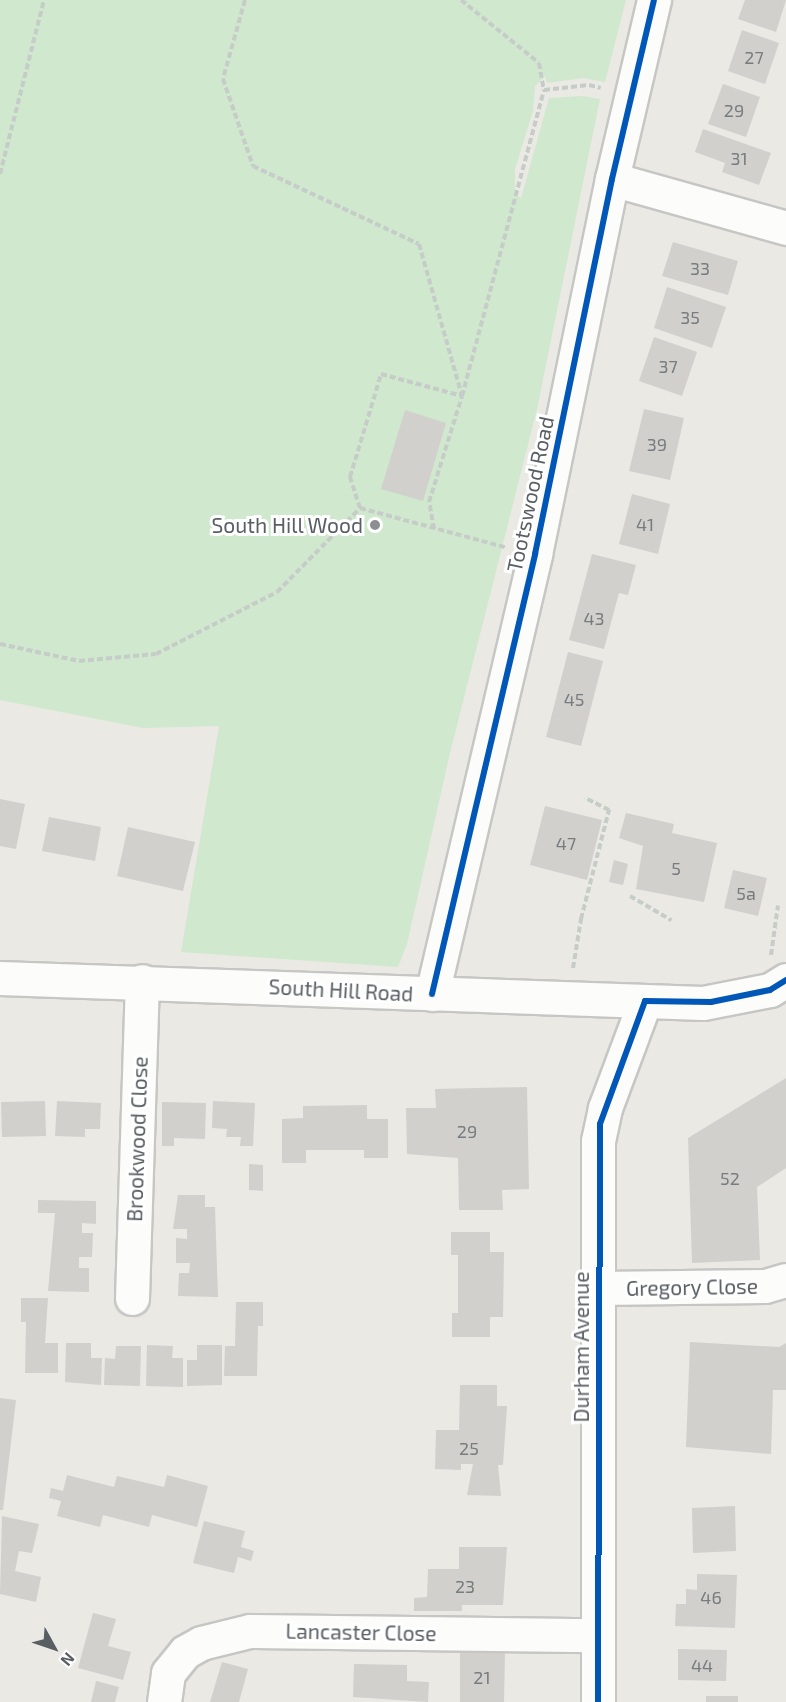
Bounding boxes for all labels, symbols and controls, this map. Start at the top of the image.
house number: 27 [744,46,764,68]
house number: 29 [724,99,744,121]
house number: 31 [730,147,748,169]
house number: 33 [690,257,710,279]
house number: 35 [680,306,700,328]
house number: 37 [658,355,678,377]
street label: Tootswood Road [501,414,559,574]
house number: 39 [647,433,667,455]
place label: South Hill Wood [211,512,363,538]
house number: 41 [636,513,654,535]
marker: South Hill Wood [368,518,382,532]
house number: 43 [583,607,605,629]
house number: 45 [564,688,584,710]
house number: 47 [556,832,576,854]
house number: 5 [671,857,681,879]
house number: 5a [736,882,756,904]
street label: South Hill Road [268,974,414,1006]
street label: Brookwood Close [122,1056,152,1222]
house number: 29 [457,1120,477,1142]
house number: 52 [720,1167,740,1189]
street label: Durham Avenue [568,1271,594,1423]
street label: Gregory Close [626,1273,758,1301]
house number: 25 [459,1437,479,1459]
house number: 23 [455,1575,475,1597]
house number: 46 [700,1586,722,1608]
north arrow [24,1618,84,1678]
street label: Lancaster Close [285,1618,437,1646]
text: N [57,1649,79,1670]
house number: 44 [691,1654,713,1676]
house number: 21 [473,1666,491,1688]

